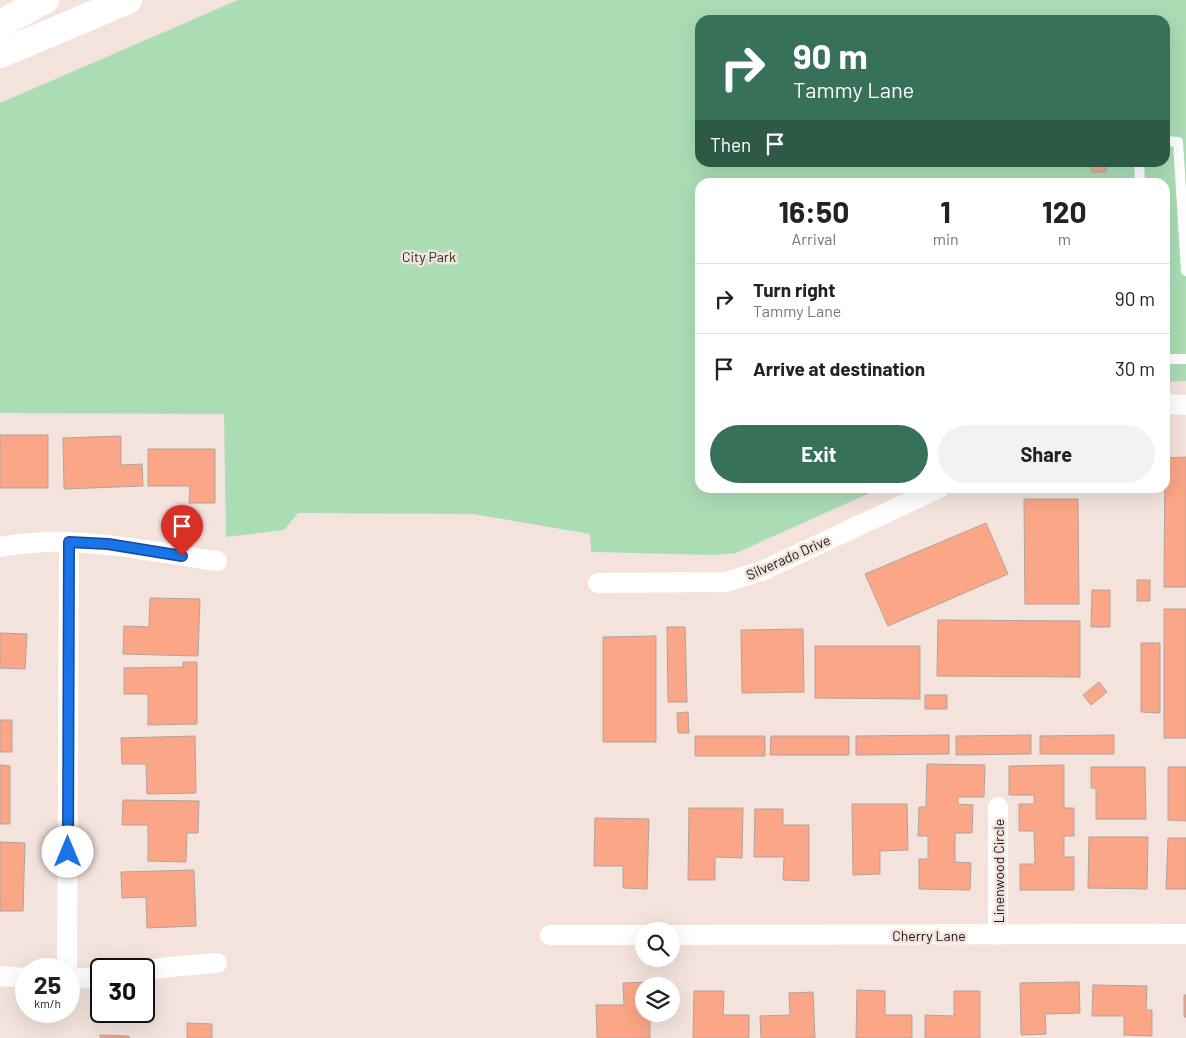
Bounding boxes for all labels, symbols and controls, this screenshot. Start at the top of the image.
text: 90 m [793,34,868,76]
icon: right [710,35,775,100]
text: Tammy Lane [793,76,914,102]
icon: arrive [761,130,789,158]
text: Then [710,133,751,156]
text: 16:50 [778,193,849,229]
text: 1 [940,193,951,229]
text: 120 [1042,193,1087,229]
text: Arrival [791,229,836,248]
text: min [933,229,959,248]
text: m [1058,229,1071,248]
park label: City Park [402,248,456,265]
text: Turn right [753,278,835,301]
icon: right [710,285,738,313]
text: 90 m [1115,287,1155,310]
text: Tammy Lane [753,301,841,320]
icon: arrive [710,355,738,383]
text: Arrive at destination [753,357,925,380]
text: 30 m [1115,357,1155,380]
button: Exit [710,425,928,483]
button: Share [938,425,1155,483]
pin [161,505,203,556]
icon: arrive [168,512,196,540]
street label: Silverado Drive [743,531,833,583]
street label: Linenwood Circle [990,819,1007,923]
position arrow [41,825,93,877]
map controls [635,922,680,1022]
button: search [635,922,680,967]
street label: Cherry Lane [892,927,966,944]
speed limit sign: 30 [90,958,155,1023]
text: 25 [34,969,61,999]
button: layers [635,977,680,1022]
text: km/h [34,996,61,1010]

